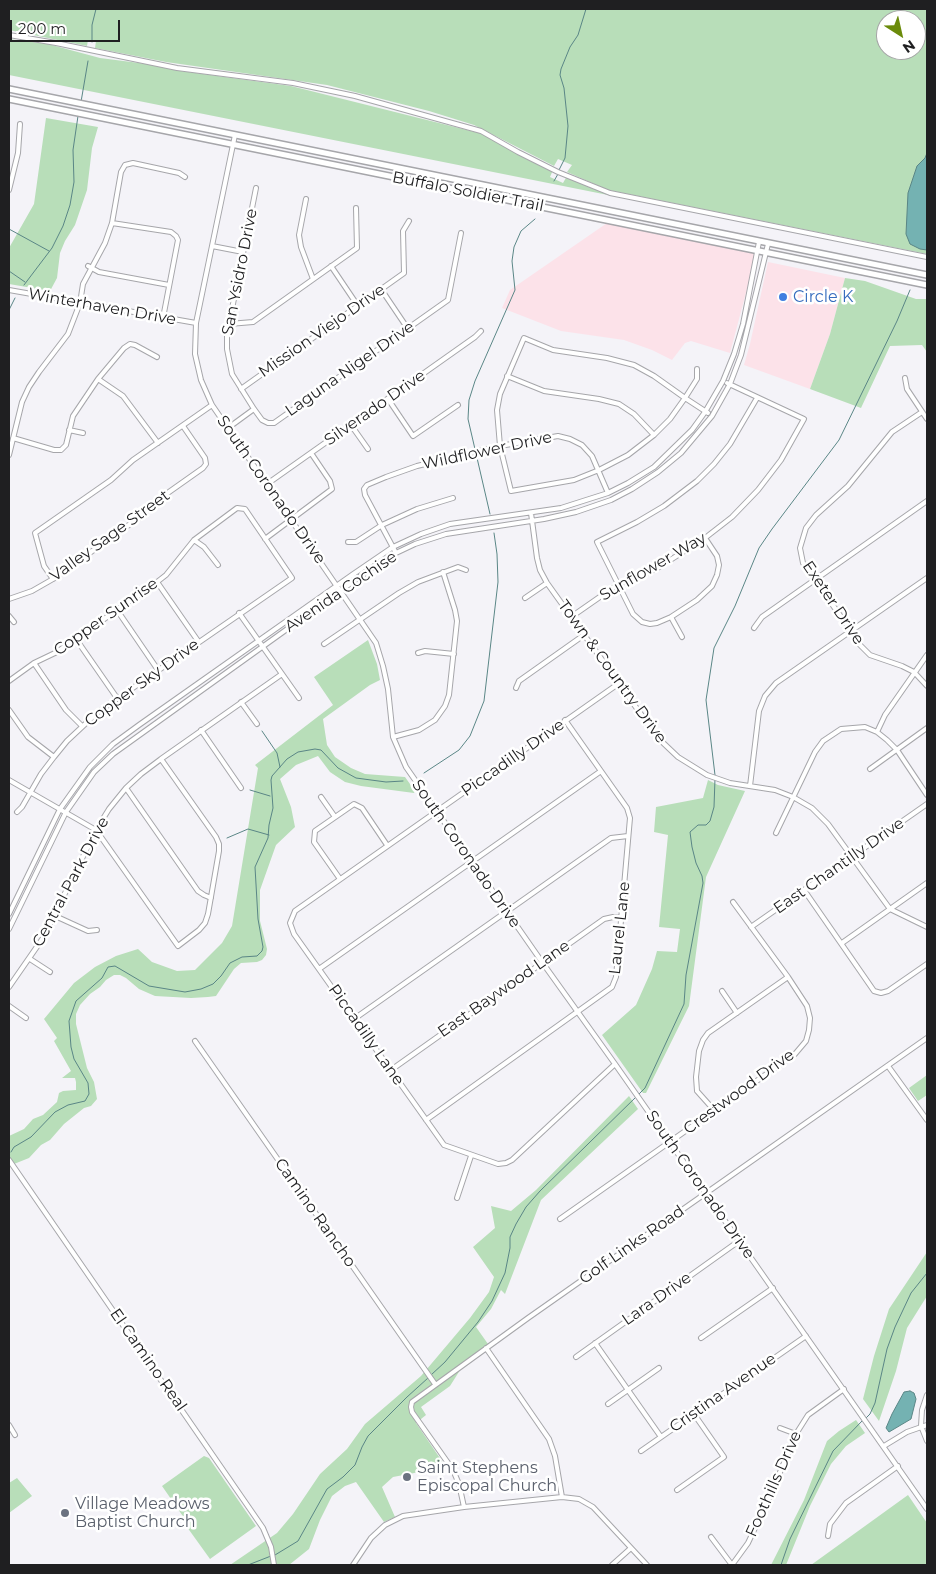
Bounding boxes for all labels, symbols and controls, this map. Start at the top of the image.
scale bar [12,10,122,42]
north arrow [876,10,926,60]
text: 200 m [18,19,66,38]
text: N [899,36,919,57]
street label: Buffalo Soldier Trail [391,168,545,216]
street label: San Ysidro Drive [218,207,262,337]
street label: Mission Viejo Drive [255,280,389,382]
street label: Winterhaven Drive [27,285,177,329]
place label: Circle K [793,287,853,307]
marker: Circle K [777,291,789,303]
street label: Laguna Nigel Drive [282,317,418,421]
street label: Silverado Drive [321,366,429,450]
street label: South Coronado Drive [212,412,330,568]
street label: Wildflower Drive [420,428,554,474]
street label: Valley Sage Street [46,486,174,586]
street label: Sunflower Way [596,529,710,605]
street label: Avenida Cochise [281,547,401,637]
street label: Exeter Drive [798,558,868,648]
street label: Copper Sunrise [50,574,162,660]
street label: Town & Country Drive [554,597,670,747]
street label: Copper Sky Drive [81,635,203,731]
street label: Piccadilly Drive [458,715,568,801]
street label: South Coronado Drive [407,776,525,932]
street label: Central Park Drive [29,814,113,950]
street label: East Chantilly Drive [770,814,908,918]
street label: Laurel Lane [606,881,634,975]
street label: East Baywood Lane [434,936,574,1042]
street label: Piccadilly Lane [324,981,408,1089]
street label: Crestwood Drive [680,1045,798,1139]
street label: South Coronado Drive [641,1107,759,1263]
street label: Camino Rancho [270,1155,360,1271]
street label: Golf Links Road [576,1202,688,1288]
street label: Lara Drive [619,1268,695,1330]
street label: El Camino Real [105,1305,191,1415]
street label: Cristina Avenue [666,1349,780,1437]
street label: Foothills Drive [742,1428,806,1540]
place label: Saint Stephens Episcopal Church [417,1458,557,1496]
marker: Saint Stephens Episcopal Church [401,1471,413,1483]
place label: Village Meadows Baptist Church [75,1494,210,1532]
marker: Village Meadows Baptist Church [59,1507,71,1519]

